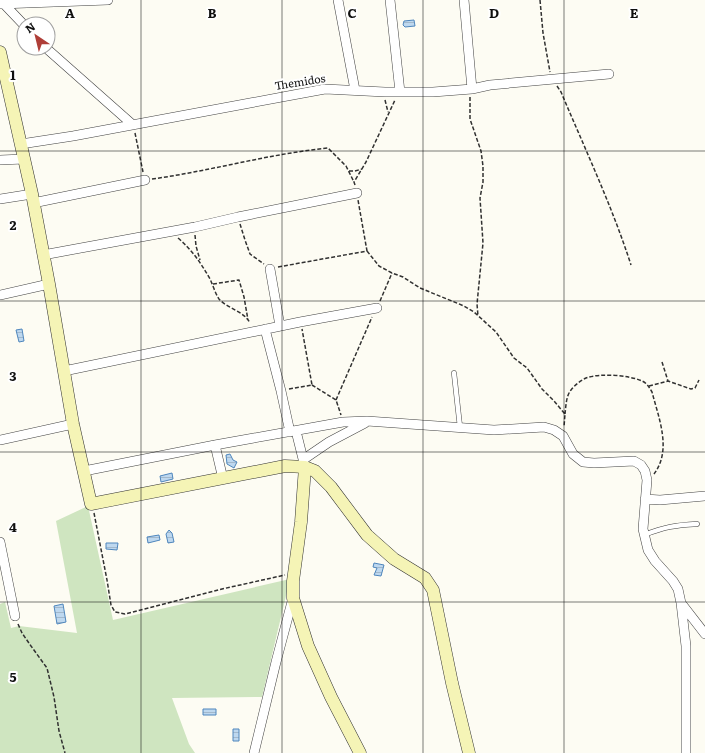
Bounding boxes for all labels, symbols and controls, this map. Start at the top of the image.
text: A [65,3,75,22]
text: B [208,3,217,22]
text: C [347,3,357,22]
text: D [489,3,499,22]
text: E [630,3,639,22]
north arrow [16,16,56,56]
text: N [21,18,38,36]
text: 1 [10,65,16,84]
street label: Themidos [273,69,326,93]
text: 2 [10,215,17,234]
text: 3 [9,366,17,385]
text: 4 [9,517,17,536]
text: 5 [9,667,17,686]

